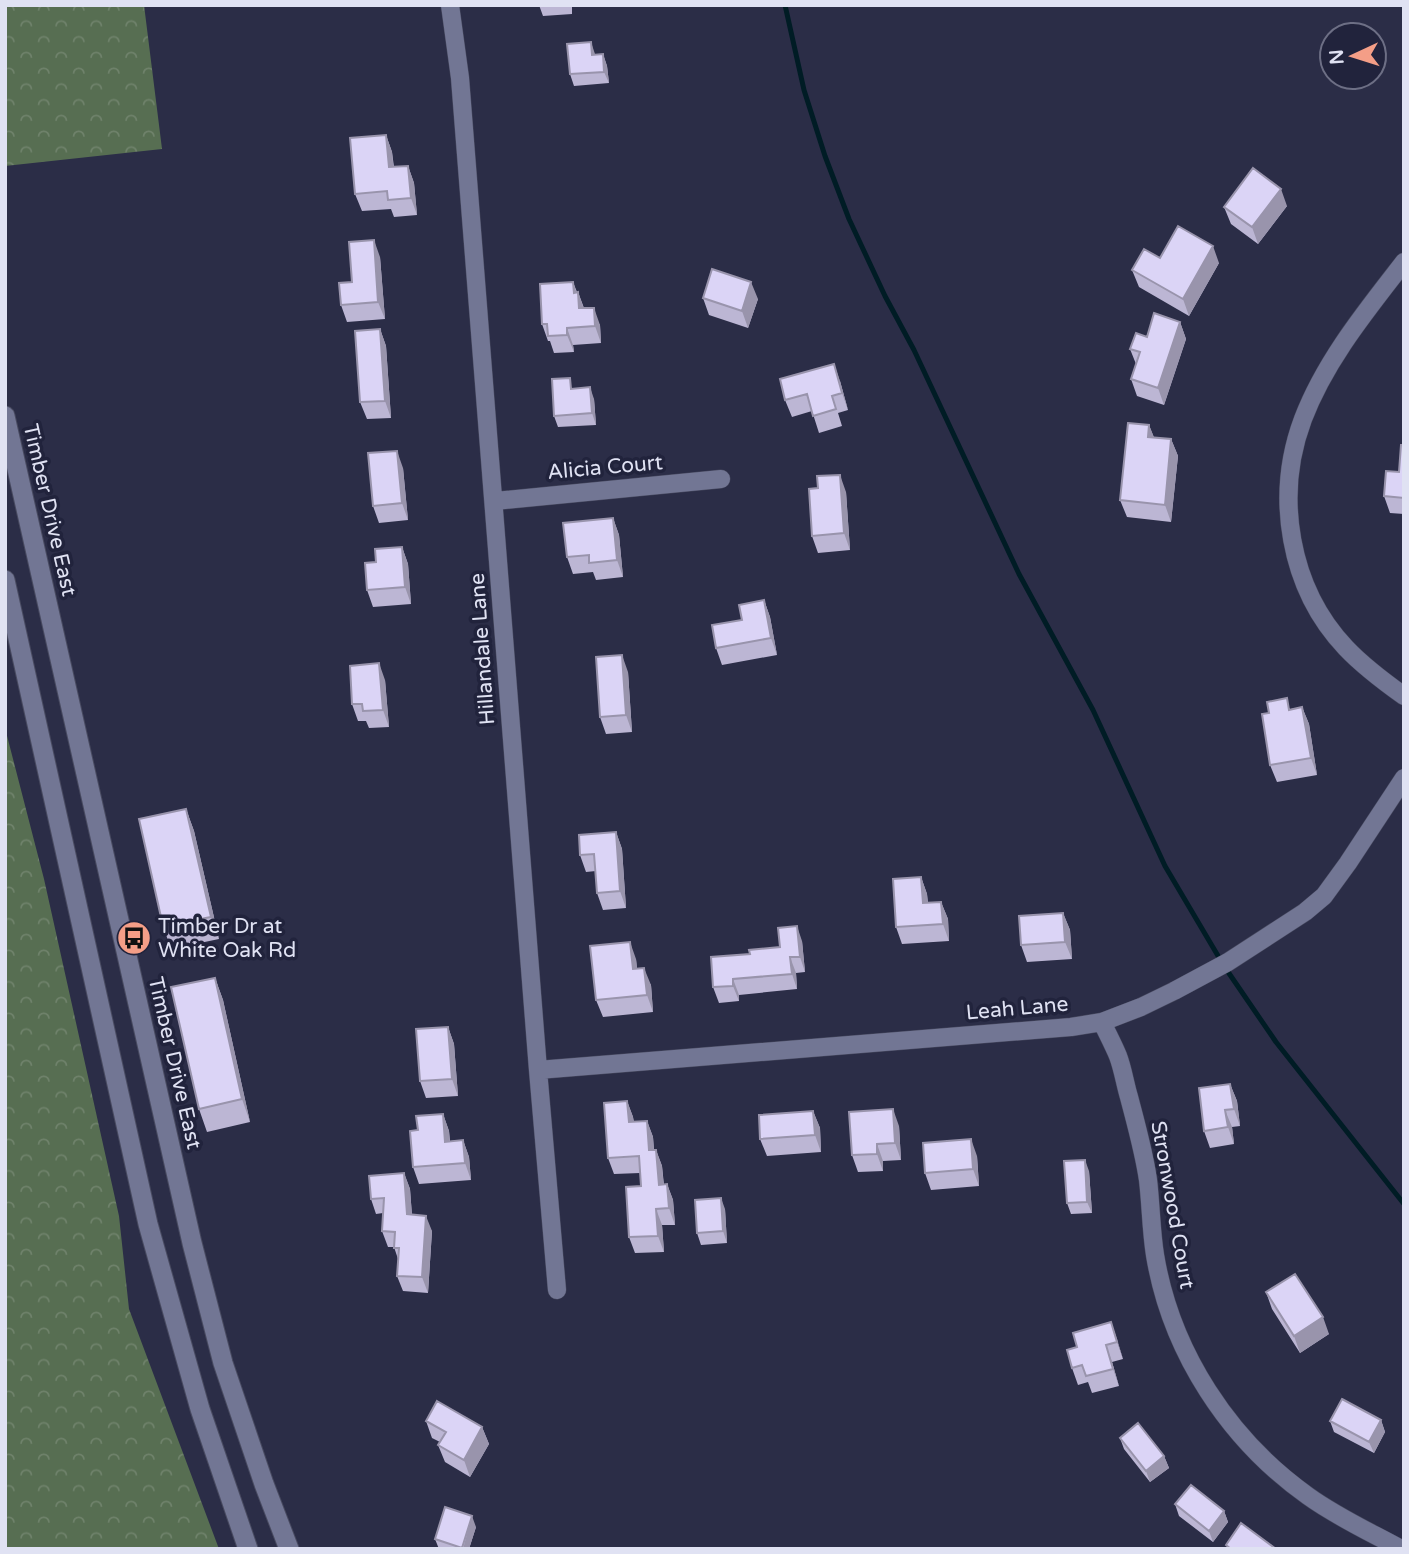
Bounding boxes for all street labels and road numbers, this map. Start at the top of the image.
street label: Timber Drive East [18,422,81,599]
street label: Alicia Court [546,450,664,485]
street label: Hillandale Lane [465,572,500,726]
street label: Timber Drive East [143,975,206,1152]
street label: Leah Lane [965,992,1069,1025]
street label: Stronwood Court [1145,1119,1200,1291]

